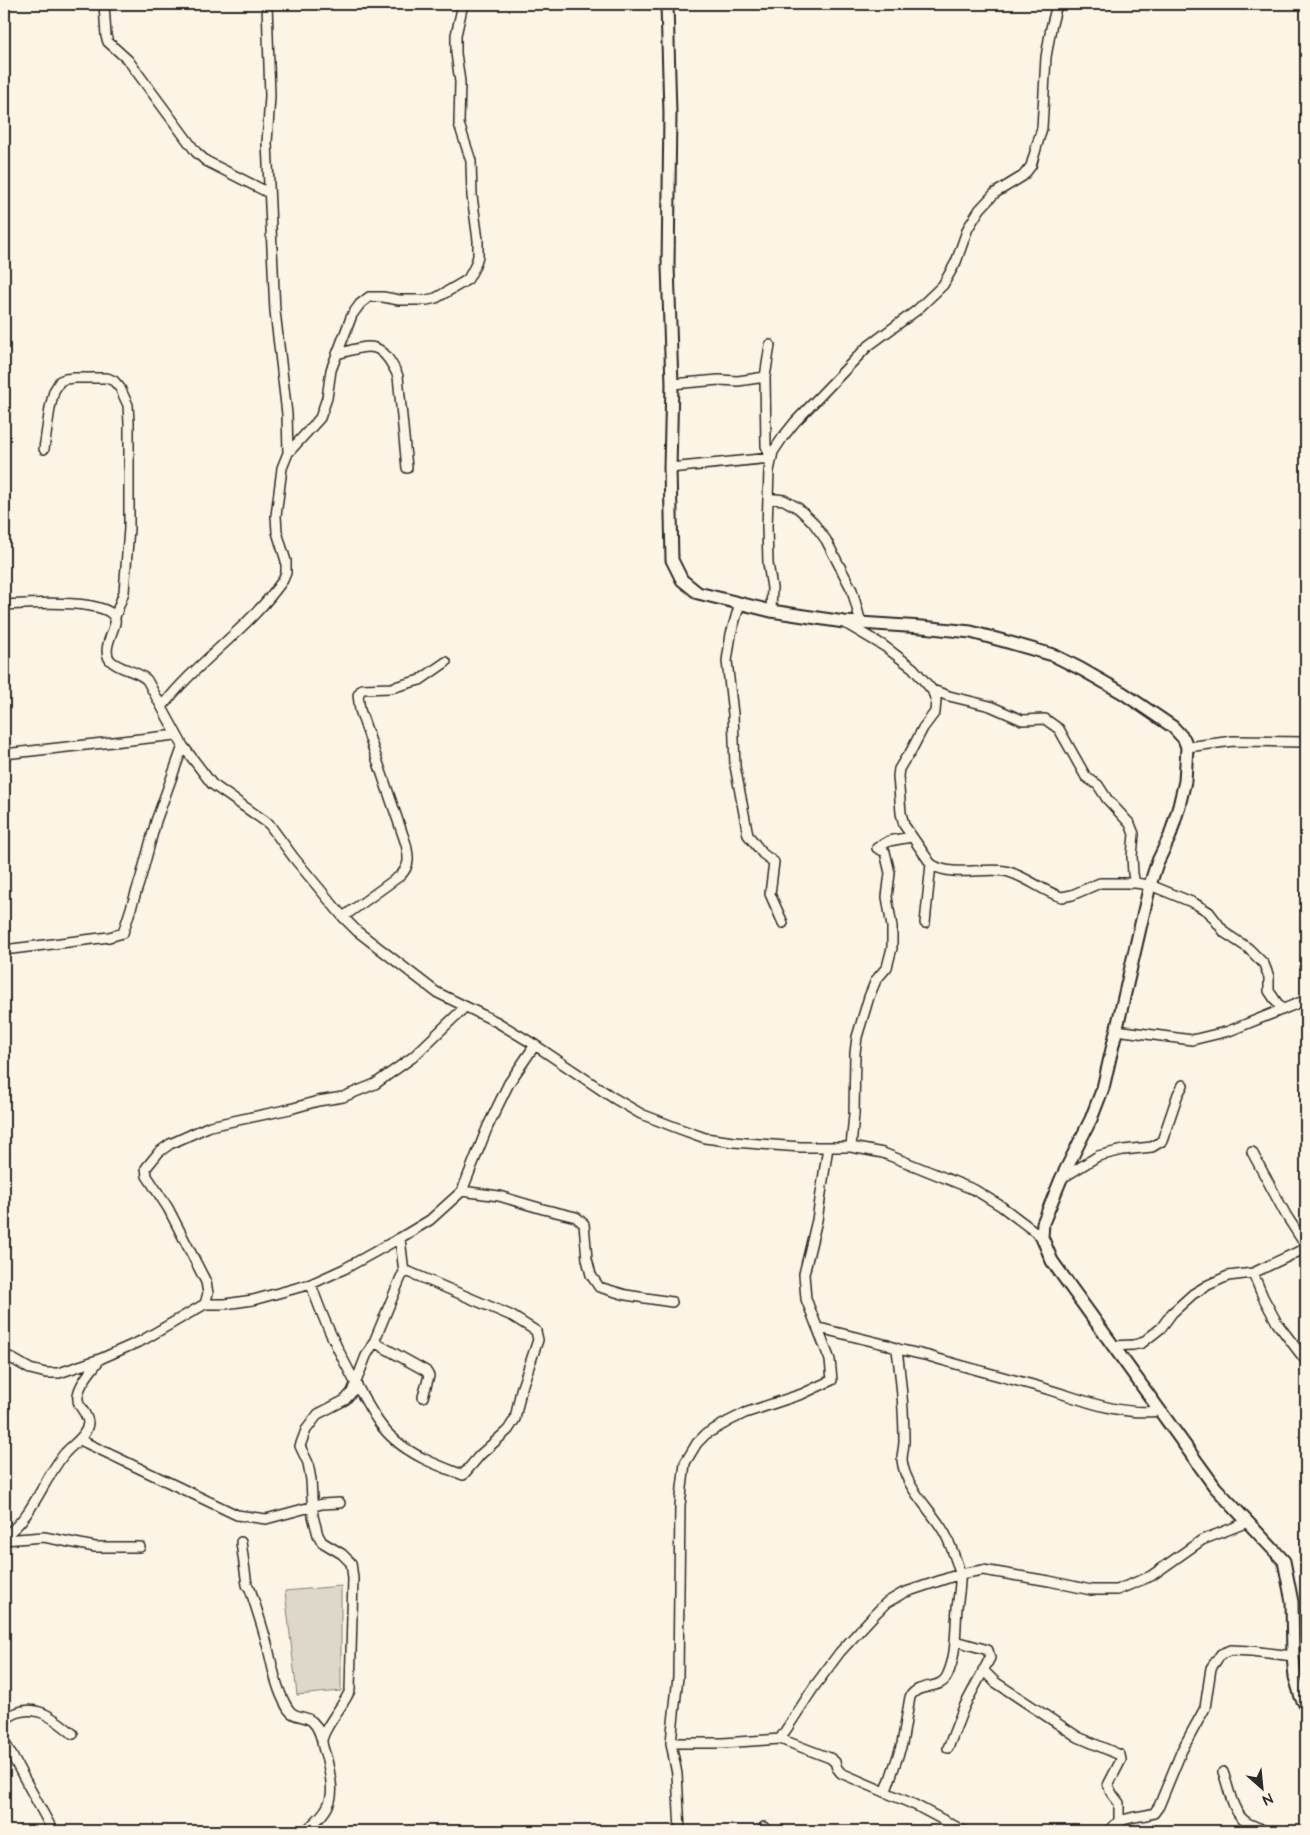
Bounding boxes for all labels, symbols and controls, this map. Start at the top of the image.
north arrow [1238,1762,1288,1812]
text: N [1259,1788,1276,1810]

